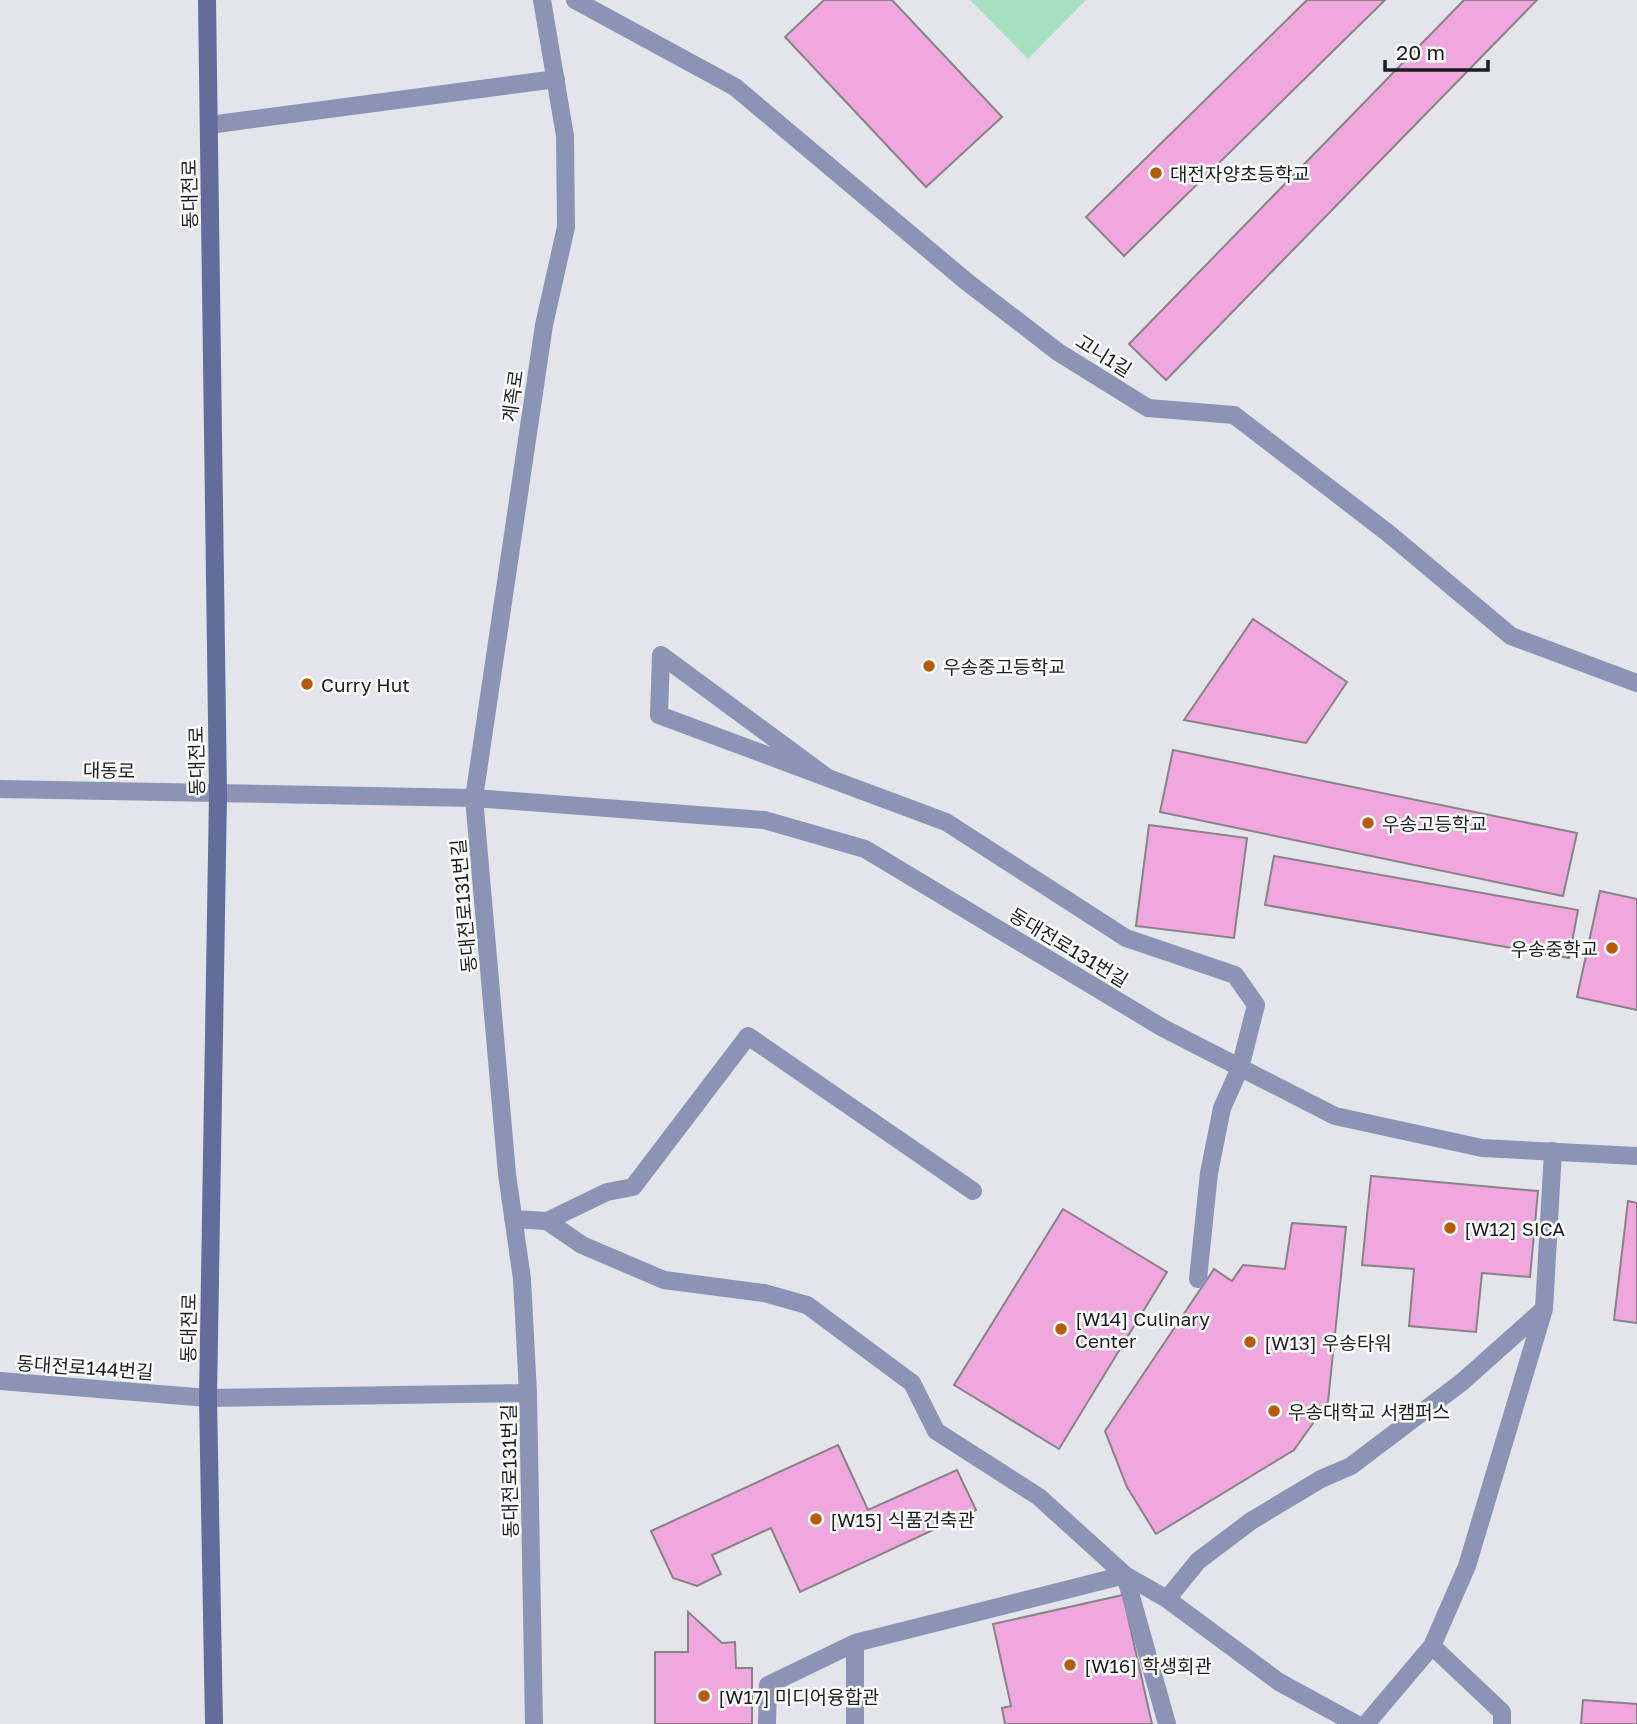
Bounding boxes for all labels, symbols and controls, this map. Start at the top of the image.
scale bar [1385,28,1488,72]
text: 20 m [1396,39,1445,65]
street label: 동대전로 [177,159,201,229]
place label: 대전자양초등학교 [1170,162,1310,185]
marker: 대전자양초등학교 [1148,165,1164,181]
street label: 고니1길 [1072,329,1136,381]
street label: 계족로 [497,368,527,424]
place label: 우송중고등학교 [943,655,1065,678]
marker: 우송중고등학교 [921,658,937,674]
place label: Curry Hut [321,673,410,696]
marker: Curry Hut [299,676,315,692]
street label: 동대전로 [184,726,208,796]
street label: 대동로 [83,758,135,782]
place label: 우송고등학교 [1382,812,1487,835]
marker: 우송고등학교 [1360,815,1376,831]
street label: 동대전로131번길 [446,838,480,974]
street label: 동대전로131번길 [1005,903,1133,991]
place label: 우송중학교 [1511,937,1598,960]
marker: 우송중학교 [1604,940,1620,956]
place label: [W12] SICA [1464,1217,1565,1240]
marker: [W12] SICA [1442,1220,1458,1236]
street label: 동대전로 [176,1293,200,1363]
place label: [W14] Culinary Center [1075,1307,1210,1352]
marker: [W14] Culinary Center [1053,1321,1069,1337]
place label: [W13] 우송타워 [1264,1331,1392,1354]
marker: [W13] 우송타워 [1242,1334,1258,1350]
street label: 동대전로144번길 [16,1351,154,1383]
place label: 우송대학교 서캠퍼스 [1288,1400,1450,1423]
marker: 우송대학교 서캠퍼스 [1266,1403,1282,1419]
street label: 동대전로131번길 [496,1404,522,1538]
place label: [W15] 식품건축관 [830,1508,975,1531]
marker: [W15] 식품건축관 [808,1511,824,1527]
place label: [W16] 학생회관 [1084,1654,1212,1677]
marker: [W16] 학생회관 [1062,1657,1078,1673]
place label: [W17] 미디어융합관 [718,1685,880,1708]
marker: [W17] 미디어융합관 [696,1688,712,1704]

